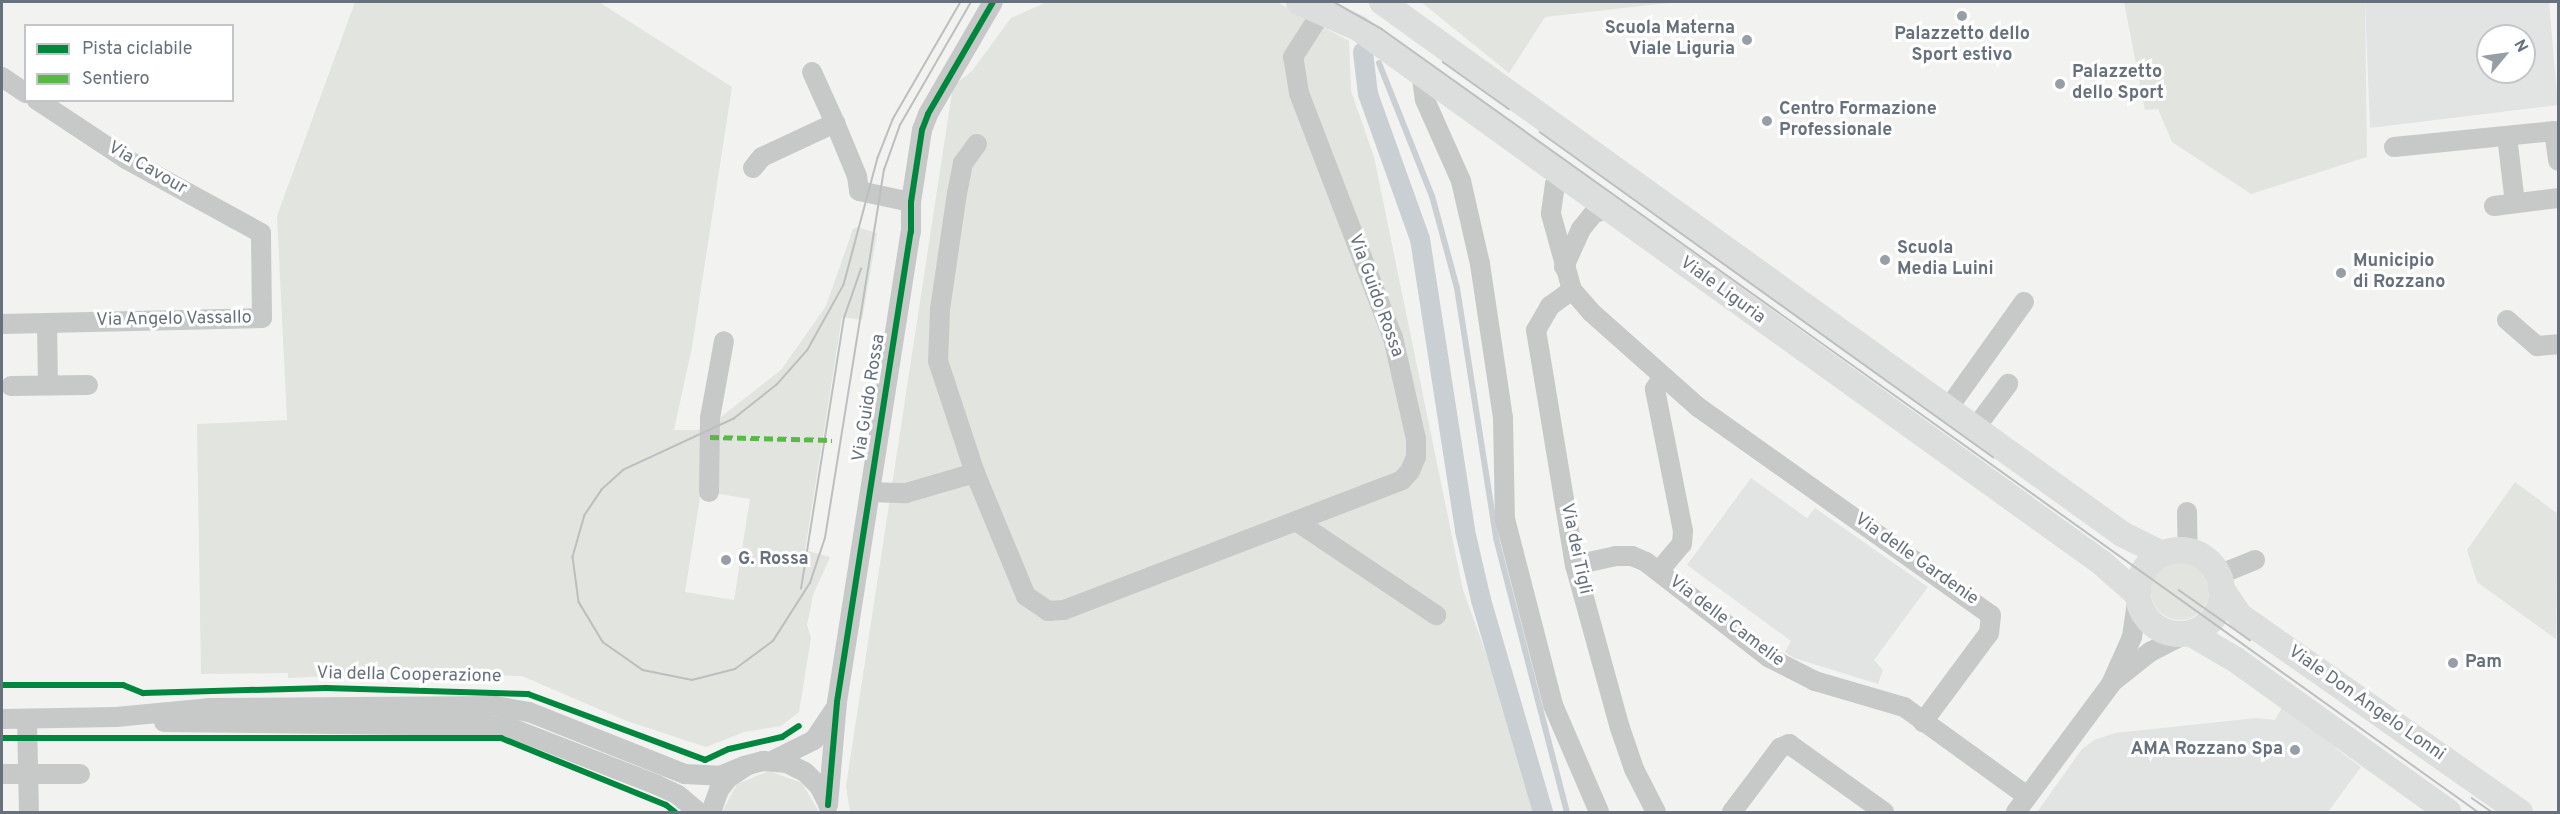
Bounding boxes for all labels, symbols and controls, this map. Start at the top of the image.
marker: Palazzetto dello Sport estivo [1955,9,1969,23]
place label: Scuola Materna Viale Liguria [1605,19,1735,62]
legend [24,24,234,102]
north arrow [2476,24,2536,84]
place label: Palazzetto dello Sport estivo [1894,25,2030,68]
marker: Scuola Materna Viale Liguria [1740,33,1754,47]
text: N [2508,36,2532,56]
text: Pista ciclabile [82,38,192,61]
place label: Palazzetto dello Sport [2072,63,2164,106]
text: Sentiero [82,68,150,91]
marker: Palazzetto dello Sport [2053,77,2067,91]
place label: Centro Formazione Professionale [1779,100,1937,142]
marker: Centro Formazione Professionale [1760,114,1774,128]
street label: Via Cavour [104,138,190,200]
street label: Via Guido Rossa [1343,232,1407,360]
place label: Scuola Media Luini [1897,239,1994,282]
place label: Municipio di Rozzano [2353,252,2445,294]
street label: Viale Liguria [1675,253,1769,329]
marker: Scuola Media Luini [1878,253,1892,267]
marker: Municipio di Rozzano [2334,266,2348,280]
street label: Via Angelo Vassallo [95,308,253,332]
street label: Via Guido Rossa [849,333,891,463]
street label: Via dei Tigli [1555,501,1595,597]
street label: Via delle Gardenie [1850,509,1982,611]
place label: G. Rossa [738,549,809,571]
marker: G. Rossa [719,553,733,567]
street label: Via delle Camelie [1664,572,1788,672]
street label: Viale Don Angelo Lonni [2283,641,2449,767]
place label: Pam [2465,652,2502,674]
marker: Pam [2446,656,2460,670]
street label: Via della Cooperazione [316,664,502,688]
place label: AMA Rozzano Spa [2130,739,2283,761]
marker: AMA Rozzano Spa [2288,743,2302,757]

